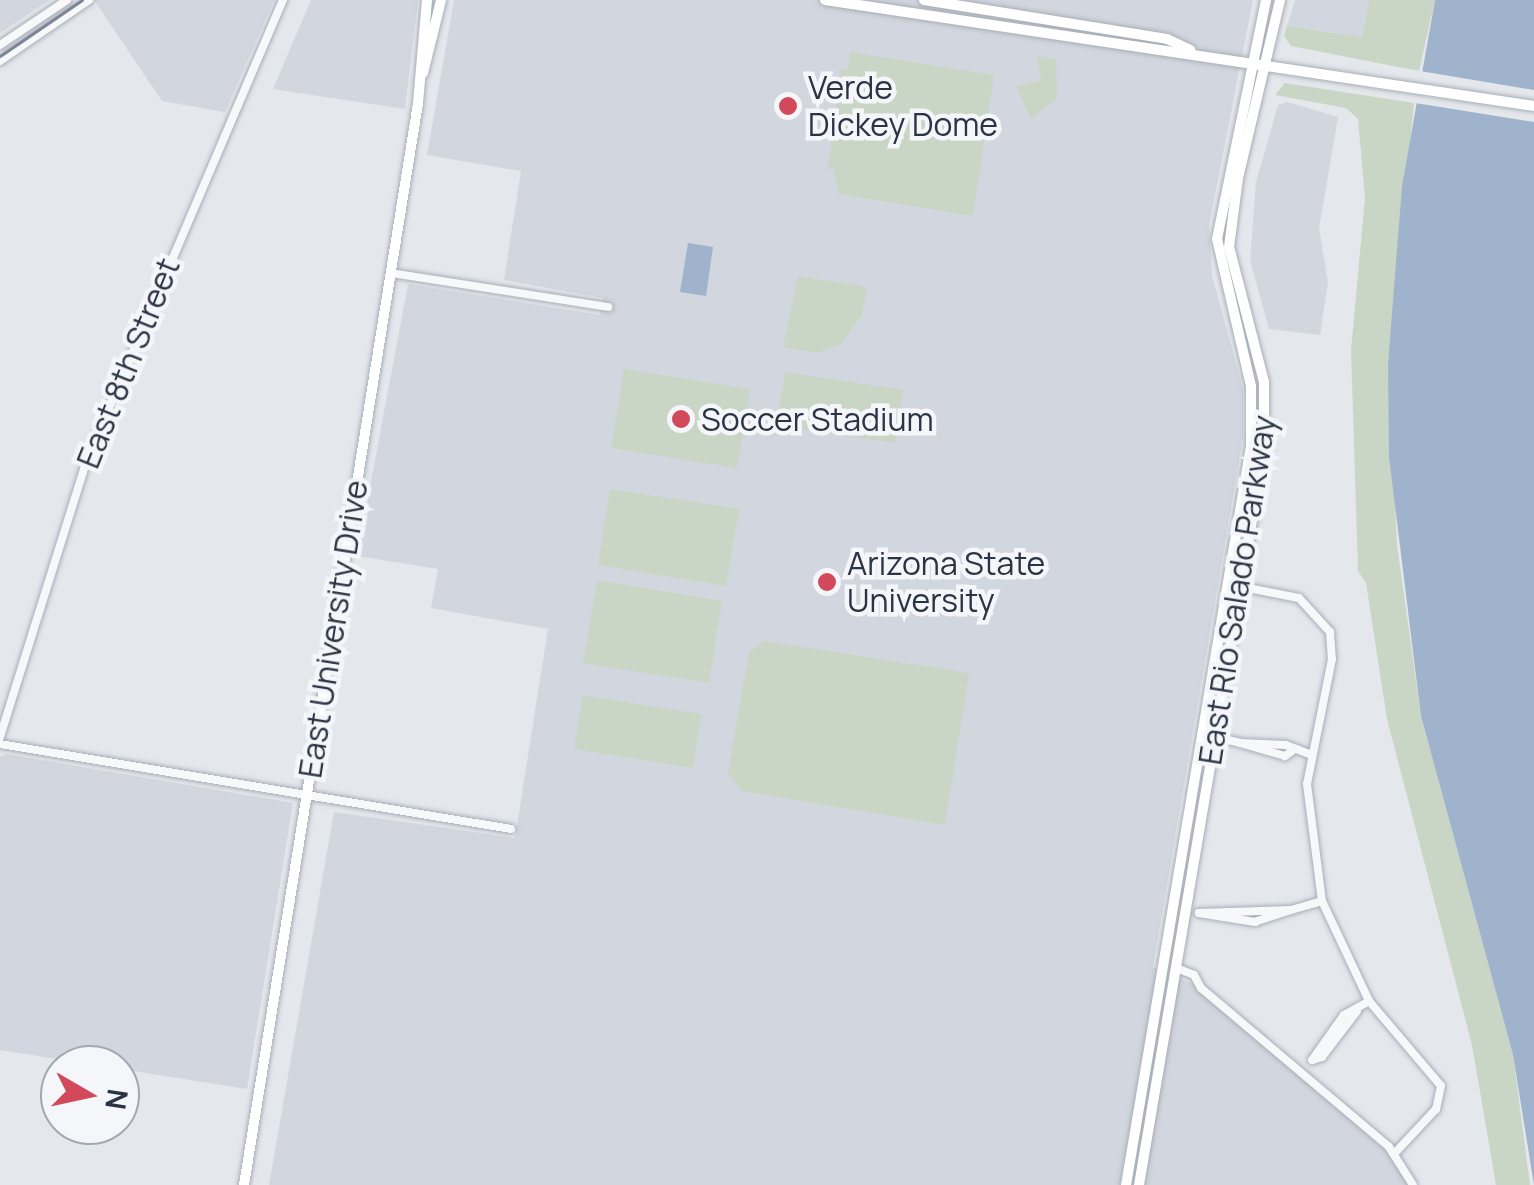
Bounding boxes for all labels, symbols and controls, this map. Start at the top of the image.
place label: Verde Dickey Dome [808,69,998,144]
marker: Verde Dickey Dome [777,95,799,117]
street label: East 8th Street [68,253,188,473]
place label: Soccer Stadium [701,400,934,438]
marker: Soccer Stadium [670,408,692,430]
street label: East Rio Salado Parkway [1190,413,1284,767]
street label: East University Drive [291,477,375,781]
place label: Arizona State University [847,545,1045,620]
marker: Arizona State University [816,571,838,593]
north arrow [40,1045,140,1145]
text: N [97,1086,138,1112]

